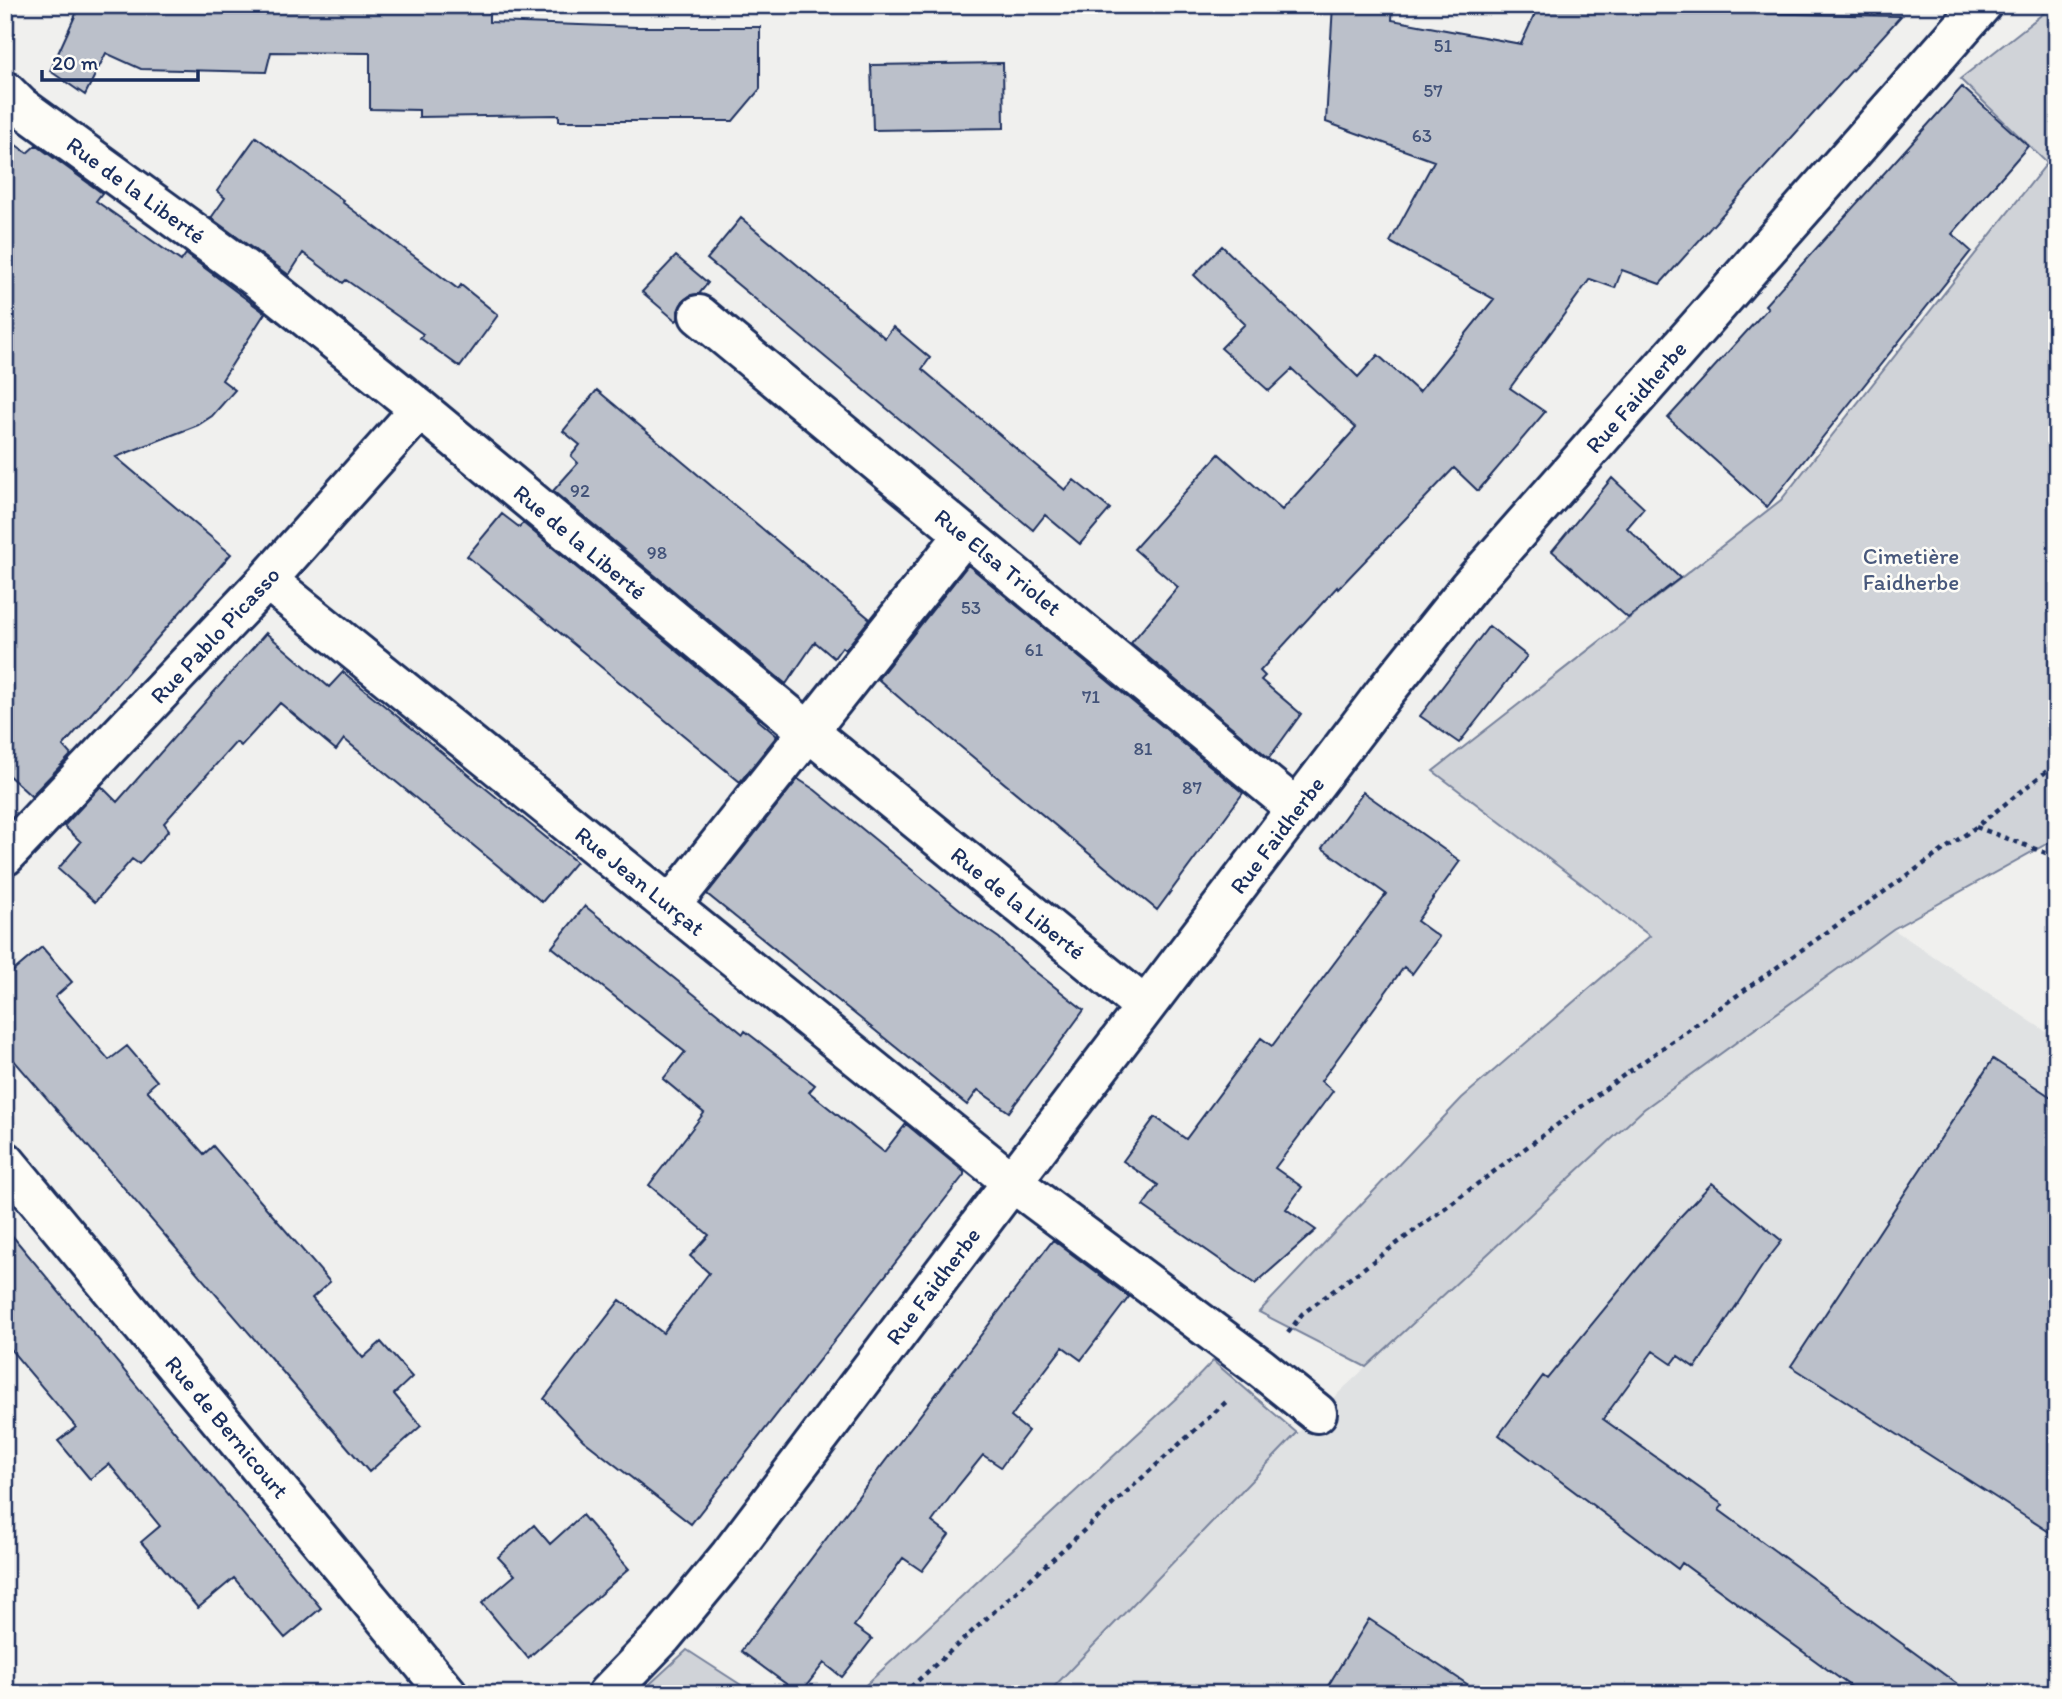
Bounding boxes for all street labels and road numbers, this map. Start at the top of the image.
street label: Rue de la Liberté [61,130,211,250]
street label: Rue Faidherbe [1580,335,1692,459]
street label: Rue de la Liberté [508,478,652,606]
street label: Rue Elsa Triolet [929,502,1067,622]
street label: Rue Pablo Picasso [144,561,286,709]
street label: Rue Faidherbe [1224,771,1330,899]
street label: Rue Jean Lurçat [569,820,711,942]
street label: Rue de la Liberté [945,840,1091,966]
street label: Rue Faidherbe [880,1222,986,1350]
street label: Rue de Bernicourt [159,1350,295,1504]

